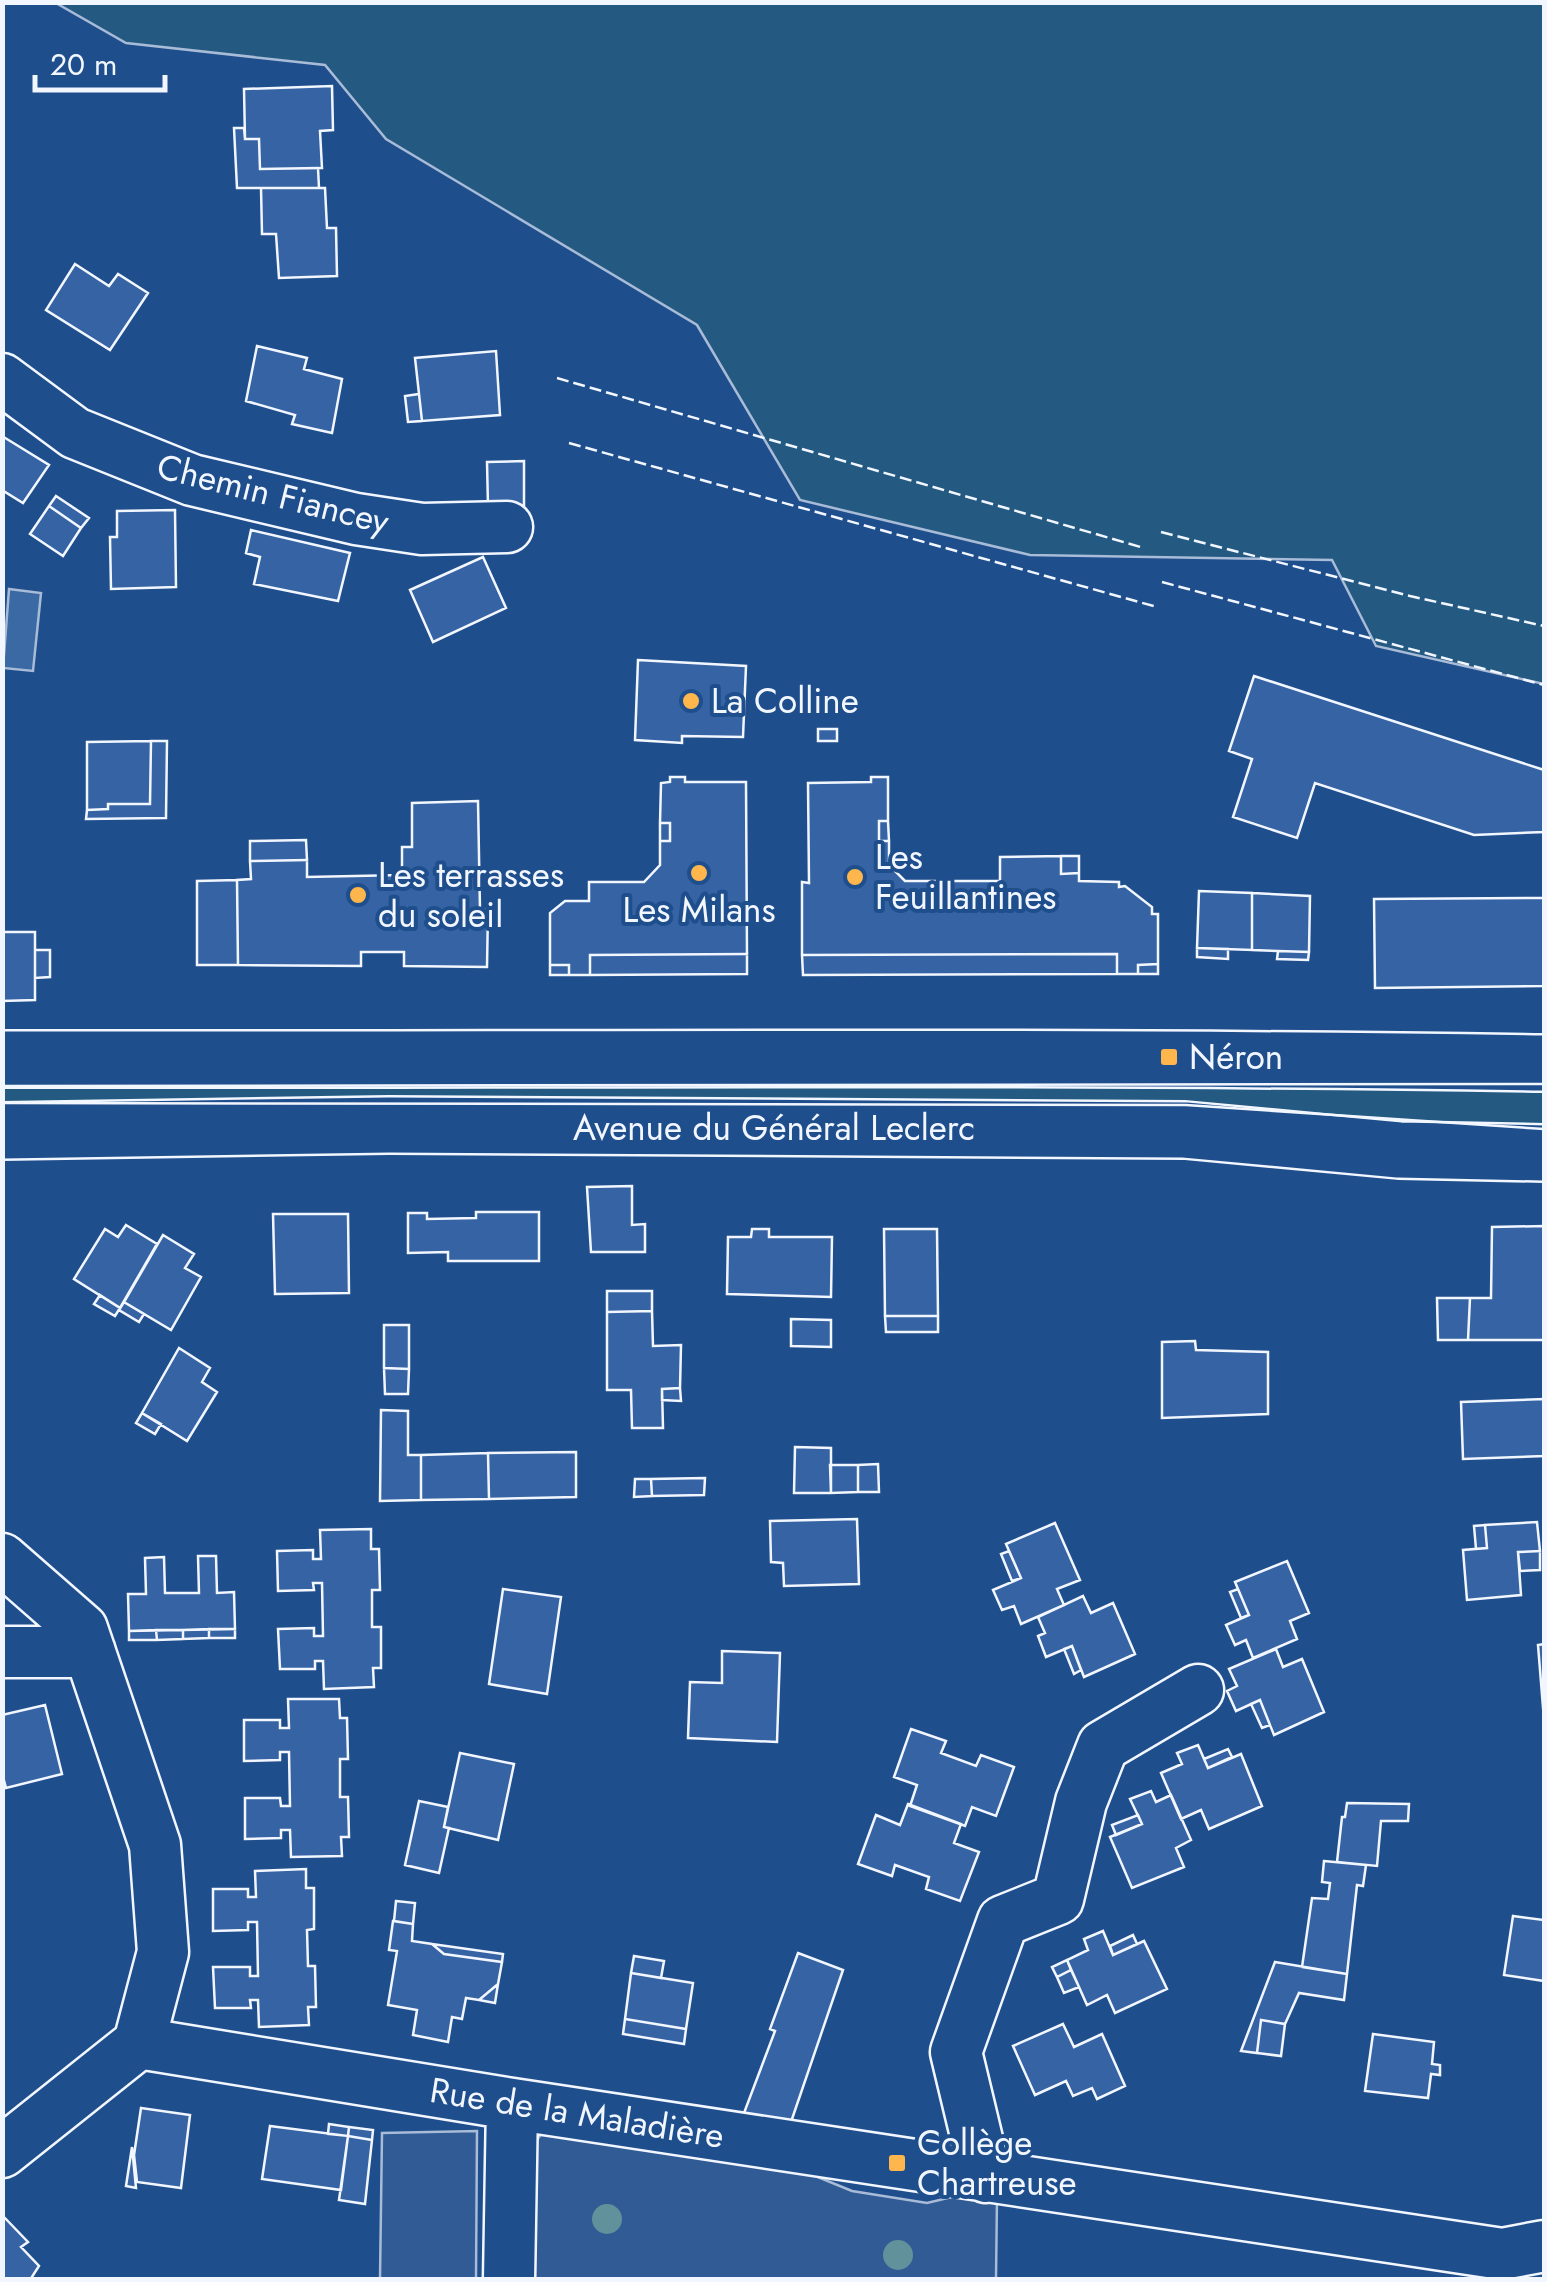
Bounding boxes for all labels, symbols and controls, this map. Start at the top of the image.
scale bar [35,30,165,92]
text: 20 m [50,43,117,86]
street label: Chemin Fiancey [152,441,395,547]
place label: La Colline [711,676,859,726]
marker: La Colline [680,690,702,712]
place label: Les Feuillantines [875,832,1056,922]
place label: Les terrasses du soleil [378,850,564,940]
marker: Les Milans [688,862,710,884]
marker: Les Feuillantines [844,866,866,888]
marker: Les terrasses du soleil [347,884,369,906]
place label: Les Milans [622,885,776,935]
place label: Néron [1189,1032,1283,1082]
marker: Néron [1158,1046,1180,1068]
street label: Avenue du Général Leclerc [573,1103,975,1153]
street label: Rue de la Maladière [426,2065,728,2161]
place label: Collège Chartreuse [917,2118,1077,2208]
marker: Collège Chartreuse [886,2152,908,2174]

